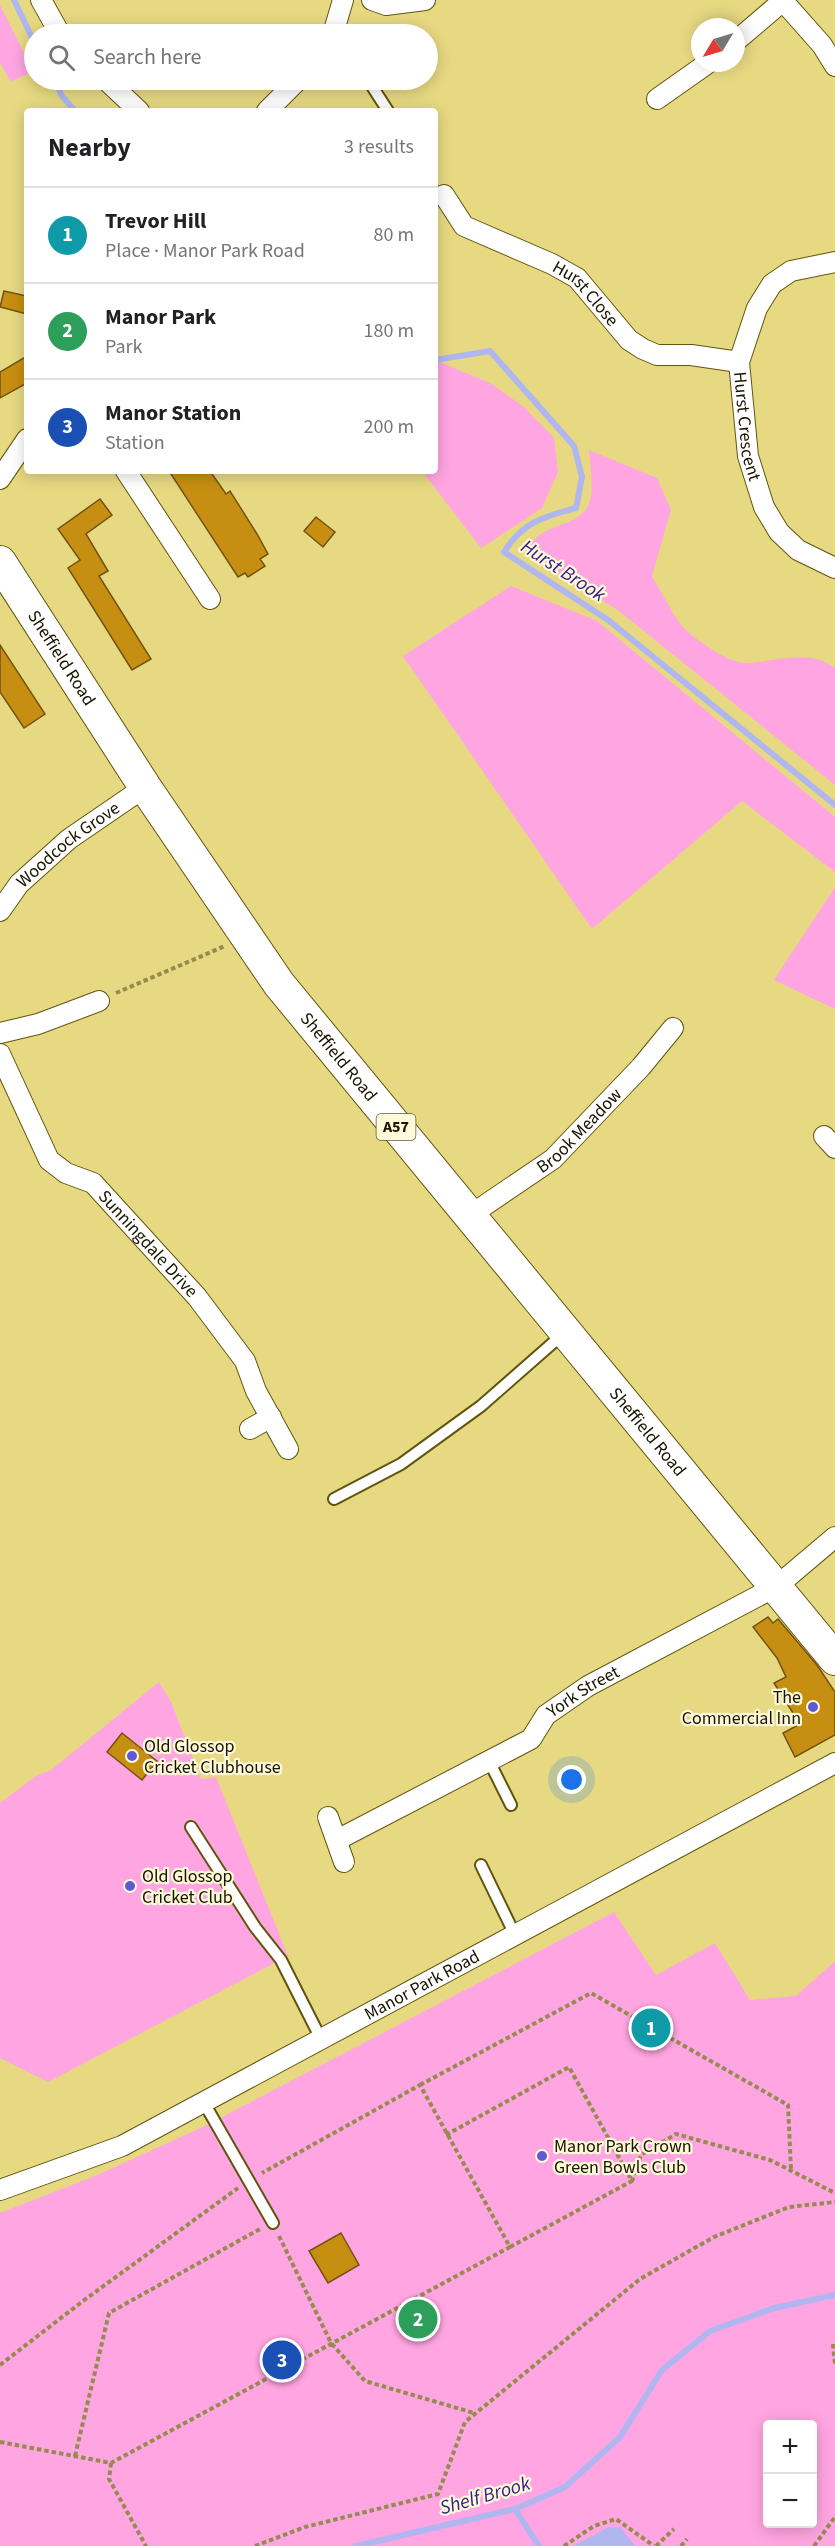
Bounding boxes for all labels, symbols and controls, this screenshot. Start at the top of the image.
north arrow [691,18,745,72]
search box [24,24,438,90]
icon: search [45,41,78,74]
text: Search here [93,41,201,73]
text: Nearby [48,129,131,166]
text: 3 results [344,133,414,161]
text: Trevor Hill [105,205,206,237]
text: 1 [62,221,73,249]
text: 80 m [374,221,414,249]
text: Place · Manor Park Road [105,237,305,265]
street label: Hurst Close [548,254,625,332]
text: Manor Park [105,301,216,333]
text: 2 [62,317,73,345]
text: 180 m [364,317,414,345]
text: Park [105,333,142,361]
street label: Hurst Crescent [727,371,768,484]
text: Manor Station [105,397,241,429]
text: 3 [62,413,73,441]
text: 200 m [364,413,414,441]
text: Station [105,429,165,457]
water label: Hurst Brook [515,533,611,609]
street label: Sheffield Road [22,605,102,710]
street label: Woodcock Grove [11,795,125,893]
street label: Sheffield Road [295,1007,383,1107]
street label: Brook Meadow [531,1082,627,1179]
road number: A57 [376,1114,416,1140]
street label: Sunningdale Drive [93,1184,204,1303]
street label: Sheffield Road [604,1382,692,1482]
street label: York Street [541,1659,624,1724]
place label: The Commercial Inn [682,1685,801,1731]
marker: The Commercial Inn [806,1700,820,1714]
place label: Old Glossop Cricket Clubhouse [144,1734,281,1780]
marker: Old Glossop Cricket Clubhouse [125,1749,139,1763]
your location [557,1765,586,1794]
place label: Old Glossop Cricket Club [142,1864,233,1910]
marker: Old Glossop Cricket Club [123,1879,137,1893]
street label: Manor Park Road [360,1944,484,2026]
pin: 1 [632,2006,670,2050]
place label: Manor Park Crown Green Bowls Club [554,2134,692,2180]
marker: Manor Park Crown Green Bowls Club [535,2149,549,2163]
pin: 2 [398,2296,438,2342]
pin: 3 [262,2338,302,2382]
map controls [763,2420,817,2528]
button: + [763,2420,817,2474]
water label: Shelf Brook [436,2470,534,2522]
button: − [763,2474,817,2528]

